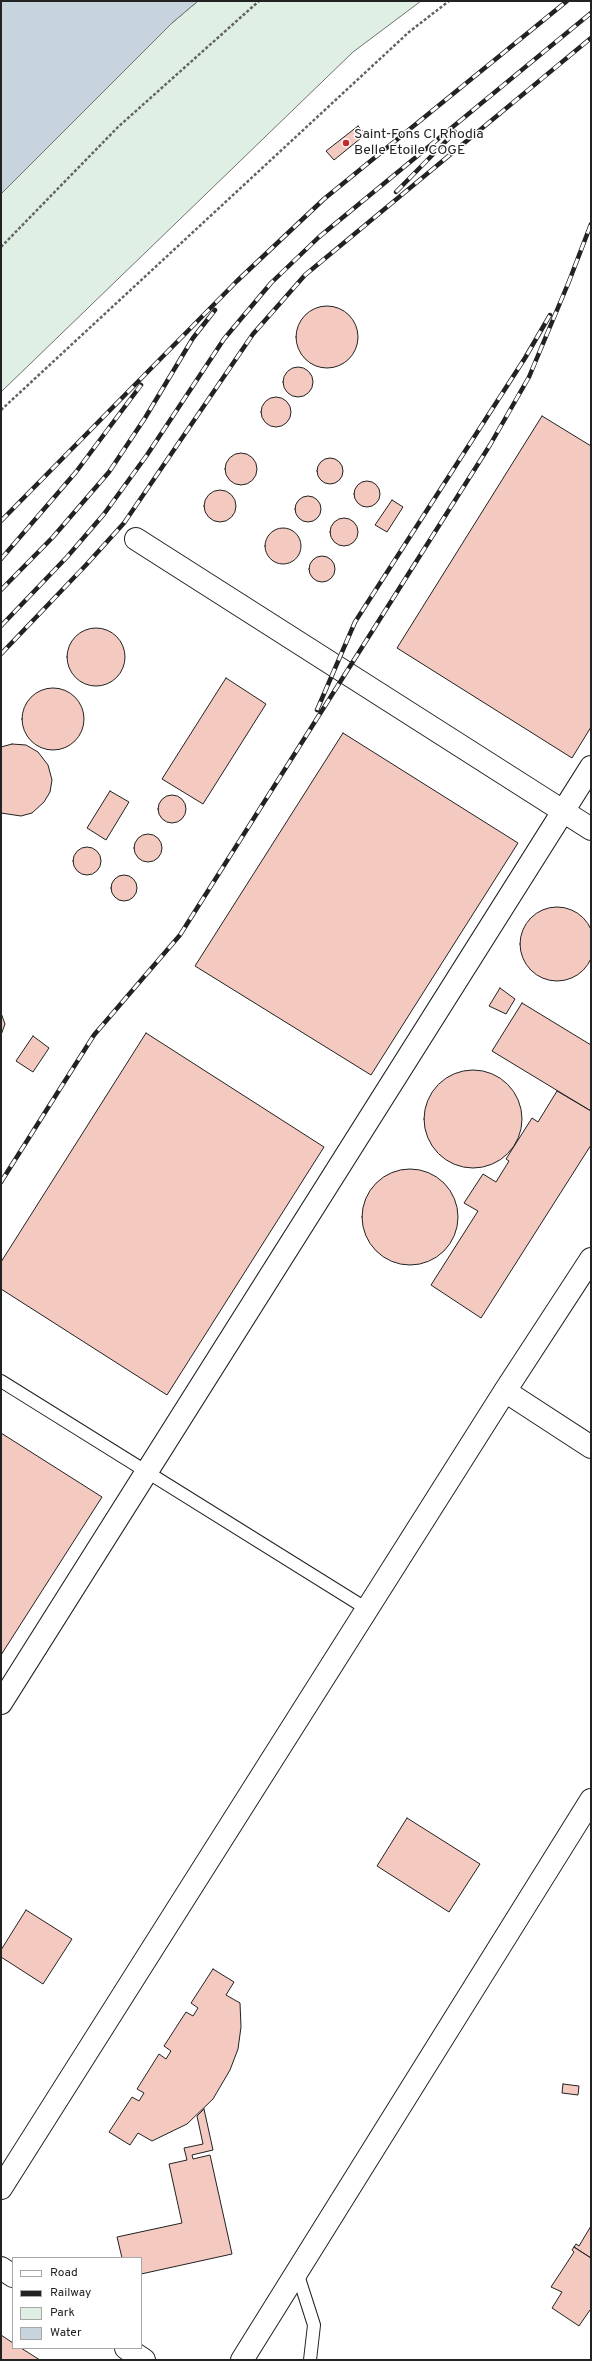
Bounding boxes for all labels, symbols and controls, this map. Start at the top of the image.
place label: Saint-Fons CI Rhodia Belle Etoile COGE [354,127,484,160]
marker: Saint-Fons CI Rhodia Belle Etoile COGE [341,138,351,148]
legend [12,2257,142,2349]
text: Road [50,2265,78,2281]
text: Railway [50,2285,91,2301]
text: Park [50,2305,75,2321]
text: Water [50,2325,82,2341]

